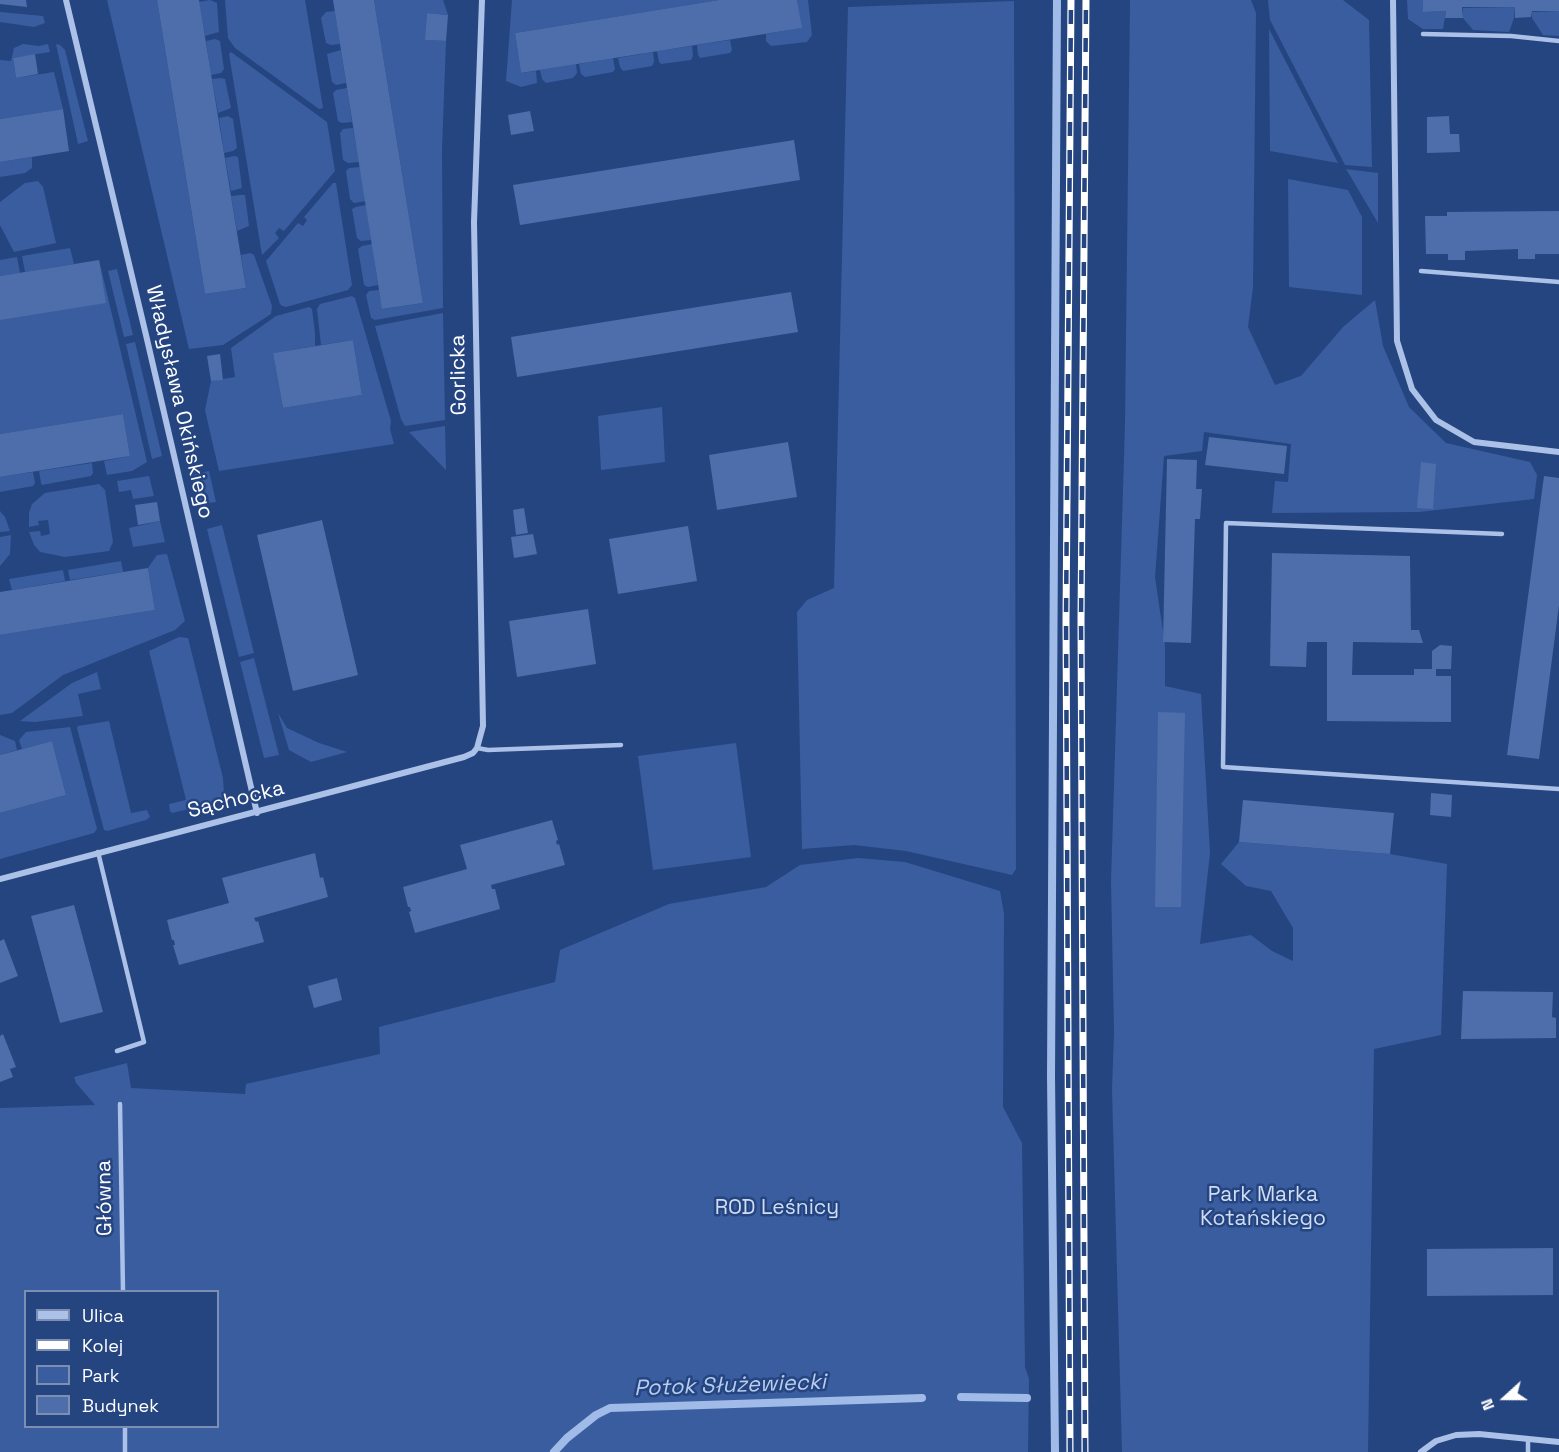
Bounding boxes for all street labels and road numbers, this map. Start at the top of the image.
street label: Władysława Okińskiego [140,283,218,521]
street label: Gorlicka [446,334,472,416]
street label: Sąchocka [185,776,287,824]
street label: Główna [92,1160,118,1236]

